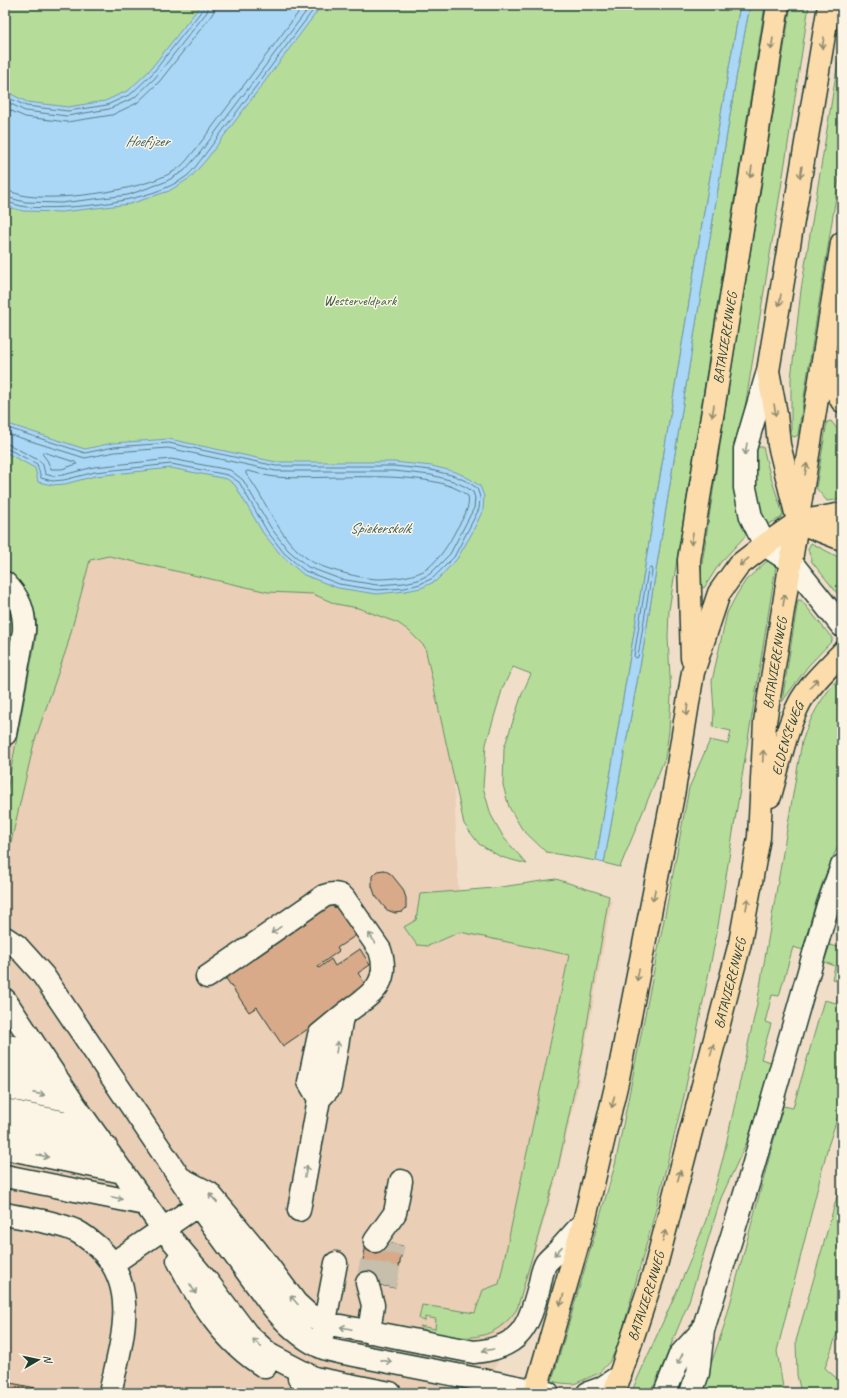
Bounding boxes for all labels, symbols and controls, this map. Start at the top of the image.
one-way arrow [768,37,776,50]
one-way arrow [818,37,826,50]
water label: Hoefijzer [125,132,171,151]
one-way arrow [747,165,755,178]
one-way arrow [797,165,805,178]
street label: BATAVIERENWEG [709,289,741,385]
park label: Westerveldpark [324,292,397,309]
one-way arrow [776,293,784,306]
one-way arrow [771,403,779,416]
one-way arrow [709,404,717,417]
one-way arrow [742,442,750,455]
one-way arrow [802,463,810,476]
water label: Spiekerskolk [350,519,413,538]
one-way arrow [688,532,696,545]
one-way arrow [739,557,750,566]
one-way arrow [781,594,789,607]
street label: BATAVIERENWEG [759,614,791,710]
one-way arrow [810,678,818,689]
street label: ELDENSEWEG [768,698,808,777]
one-way arrow [683,703,691,716]
one-way arrow [759,750,767,763]
one-way arrow [649,888,657,901]
one-way arrow [743,898,751,911]
one-way arrow [270,926,281,934]
one-way arrow [368,933,376,944]
street label: BATAVIERENWEG [710,935,750,1030]
one-way arrow [634,968,642,981]
one-way arrow [333,1041,341,1054]
one-way arrow [709,1044,716,1057]
one-way arrow [32,1090,45,1098]
one-way arrow [608,1096,616,1109]
one-way arrow [36,1152,49,1160]
one-way arrow [303,1165,311,1178]
one-way arrow [676,1170,683,1183]
one-way arrow [208,1193,218,1203]
one-way arrow [110,1194,123,1202]
one-way arrow [660,1229,668,1242]
one-way arrow [554,1245,563,1255]
street label: BATAVIERENWEG [624,1248,668,1343]
one-way arrow [189,1283,197,1294]
one-way arrow [558,1293,565,1306]
one-way arrow [289,1295,298,1305]
one-way arrow [340,1324,353,1332]
one-way arrow [252,1339,262,1348]
north arrow [18,1340,58,1380]
one-way arrow [482,1346,495,1354]
one-way arrow [675,1353,683,1365]
text: N [40,1354,56,1365]
one-way arrow [379,1358,392,1366]

